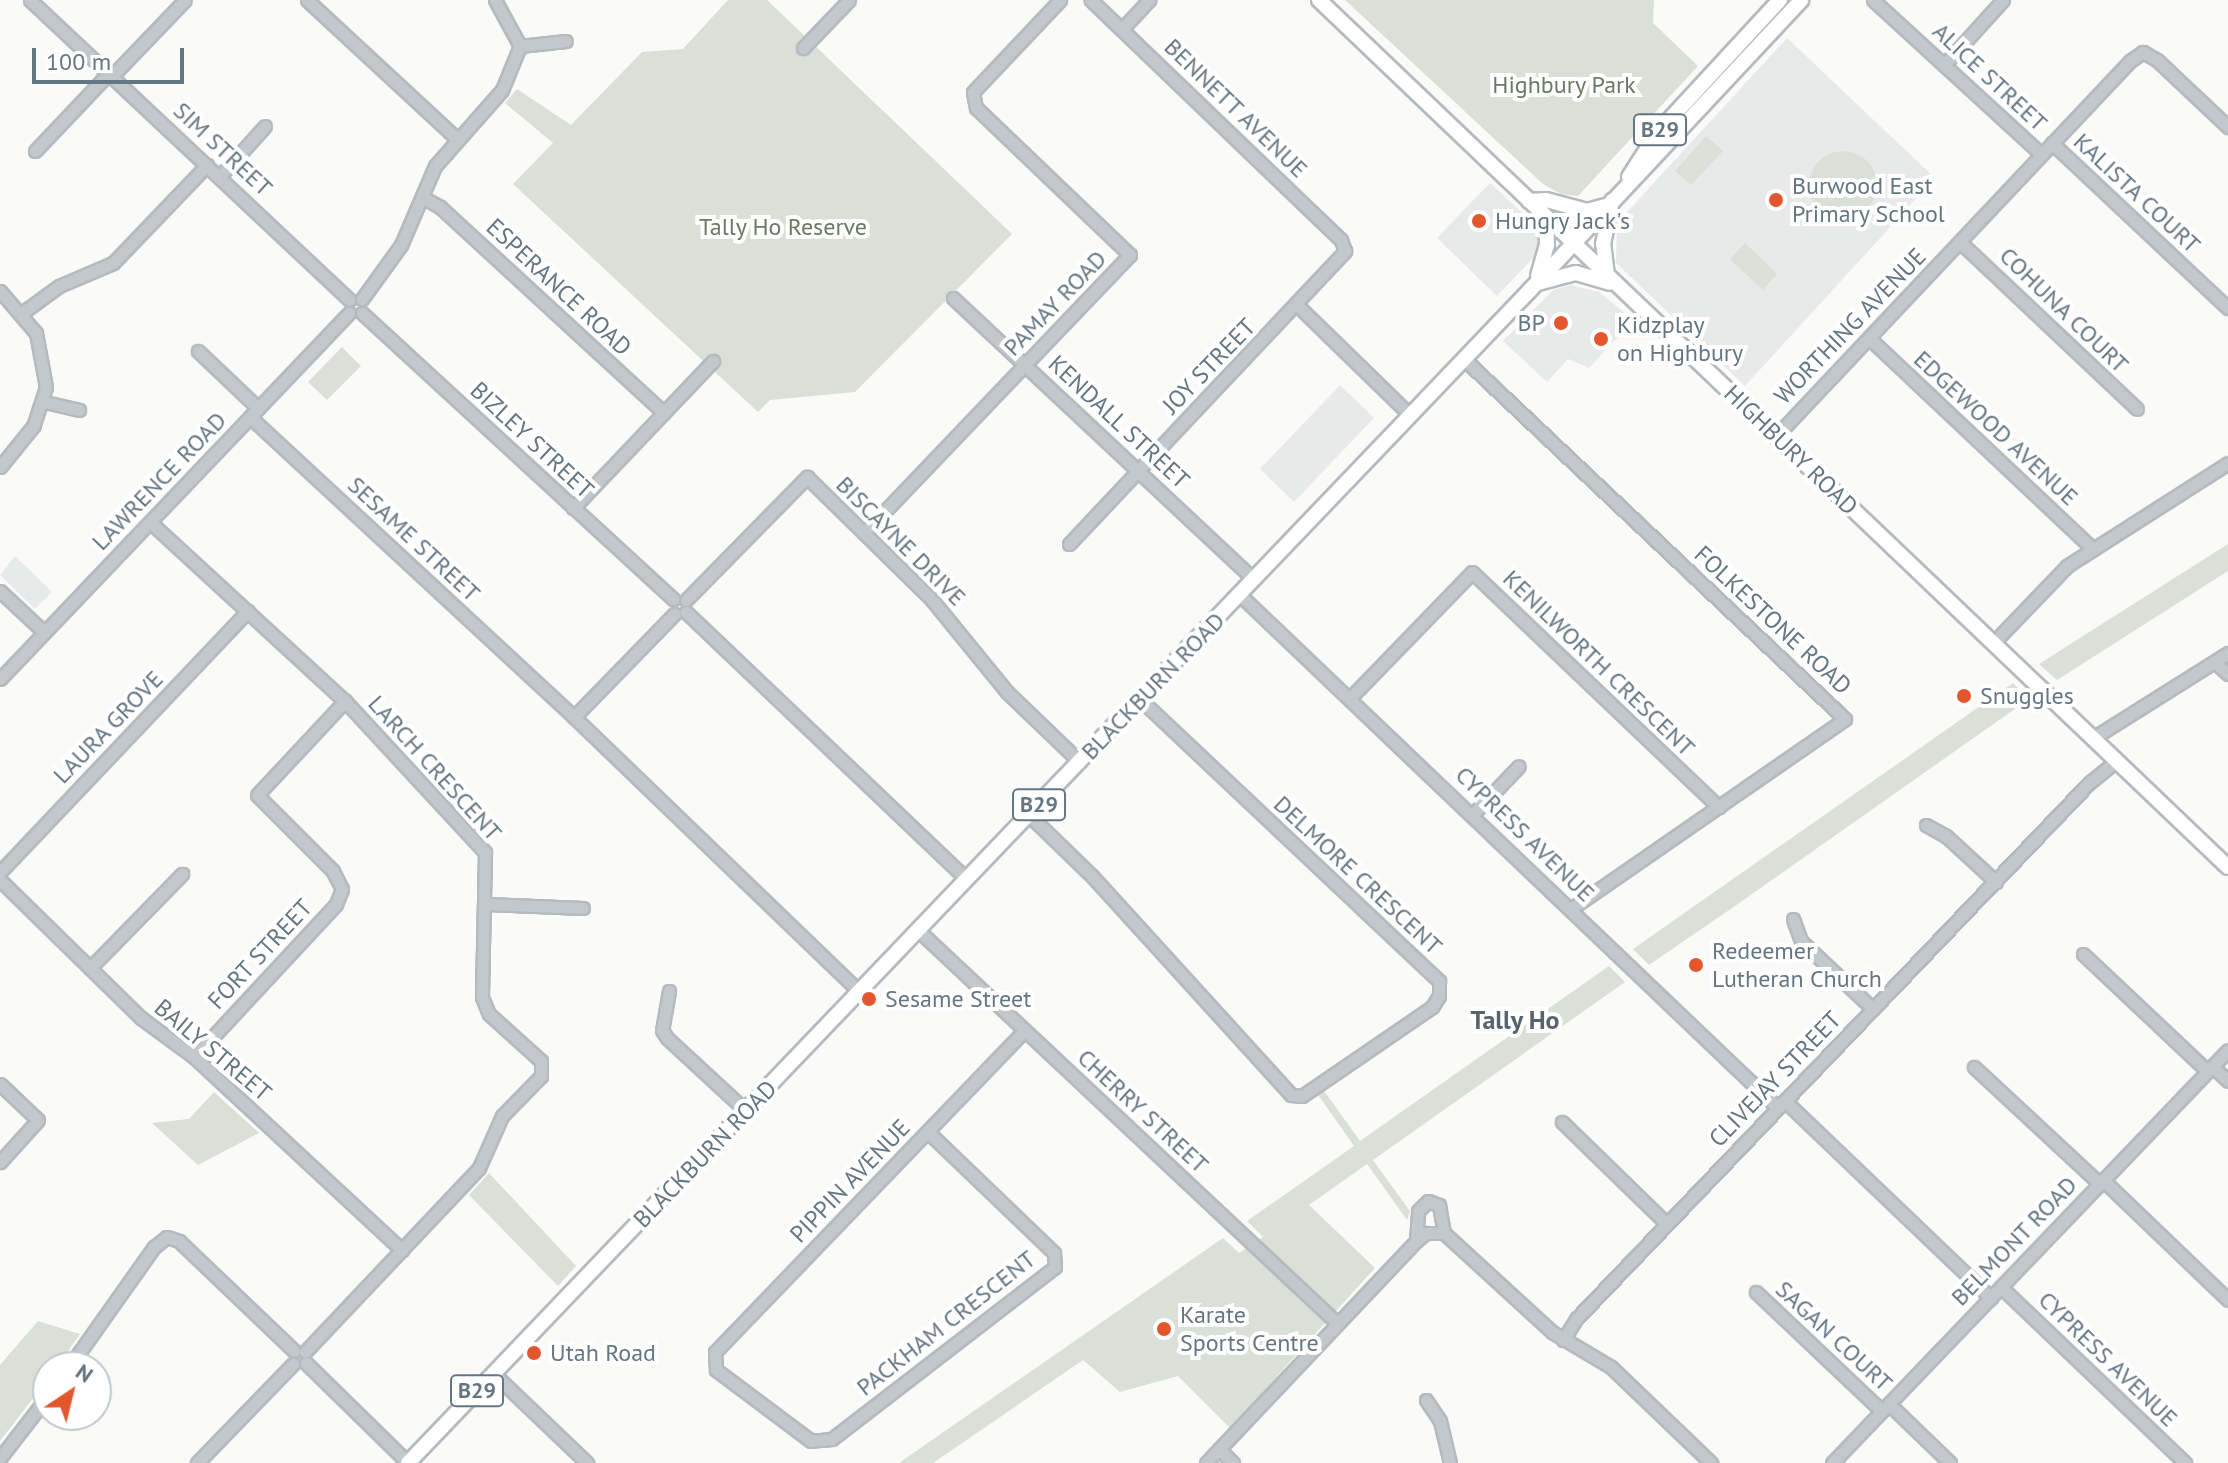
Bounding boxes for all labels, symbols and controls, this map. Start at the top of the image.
street label: ALICE STREET [1927,17,2053,137]
scale bar [36,32,188,82]
street label: BENNETT AVENUE [1158,32,1314,184]
text: 100 m [46,46,111,77]
park label: Highbury Park [1492,71,1636,99]
street label: SIM STREET [168,96,278,202]
road number: B29 [1632,112,1688,148]
street label: KALISTA COURT [2067,127,2207,259]
place label: Burwood East Primary School [1792,172,1946,228]
marker: Burwood East Primary School [1767,191,1785,209]
place label: Hungry Jack's [1495,207,1631,235]
marker: Hungry Jack's [1470,212,1488,230]
street label: ESPERANCE ROAD [481,213,637,361]
park label: Tally Ho Reserve [699,213,867,241]
street label: COHUNA COURT [1993,241,2135,379]
street label: WORTHING AVENUE [1768,242,1932,410]
street label: PAMAY ROAD [997,244,1113,362]
place label: BP [1518,309,1545,337]
place label: Kidzplay on Highbury [1617,311,1743,367]
street label: JOY STREET [1156,312,1262,420]
marker: BP [1552,314,1570,332]
marker: Kidzplay on Highbury [1592,330,1610,348]
street label: EDGEWOOD AVENUE [1908,344,2084,512]
street label: KENDALL STREET [1042,349,1196,495]
street label: BIZLEY STREET [464,375,600,505]
street label: HIGHBURY ROAD [1718,379,1864,521]
street label: LAWRENCE ROAD [86,406,232,556]
street label: SESAME STREET [342,470,486,608]
street label: BISCAYNE DRIVE [830,470,972,612]
street label: FOLKESTONE ROAD [1688,540,1858,700]
street label: KENILWORTH CRESCENT [1497,564,1701,762]
street label: BLACKBURN ROAD [1075,606,1231,766]
street label: LAURA GROVE [47,664,169,790]
place label: Snuggles [1980,682,2074,710]
marker: Snuggles [1955,687,1973,705]
street label: LARCH CRESCENT [362,689,508,847]
street label: CYPRESS AVENUE [1449,760,1601,908]
road number: B29 [1011,787,1067,823]
street label: DELMORE CRESCENT [1268,790,1448,960]
street label: FORT STREET [201,893,319,1015]
place label: Redeemer Lutheran Church [1712,937,1882,993]
marker: Redeemer Lutheran Church [1687,956,1705,974]
place label: Sesame Street [885,985,1031,1013]
marker: Sesame Street [860,990,878,1008]
street label: BAILY STREET [149,993,277,1107]
district label: Tally Ho [1470,1004,1560,1036]
street label: CLIVEJAY STREET [1703,1005,1847,1153]
street label: CHERRY STREET [1071,1043,1215,1179]
street label: BLACKBURN ROAD [627,1074,783,1234]
street label: PIPPIN AVENUE [784,1113,916,1249]
street label: BELMONT ROAD [1945,1170,2083,1312]
street label: PACKHAM CRESCENT [851,1244,1041,1402]
street label: SAGAN COURT [1770,1275,1898,1397]
street label: CYPRESS AVENUE [2032,1285,2184,1433]
place label: Karate Sports Centre [1180,1301,1319,1357]
marker: Karate Sports Centre [1155,1320,1173,1338]
place label: Utah Road [550,1339,656,1367]
marker: Utah Road [525,1344,543,1362]
north arrow [32,1351,112,1431]
text: N [71,1357,99,1389]
road number: B29 [449,1373,505,1409]

